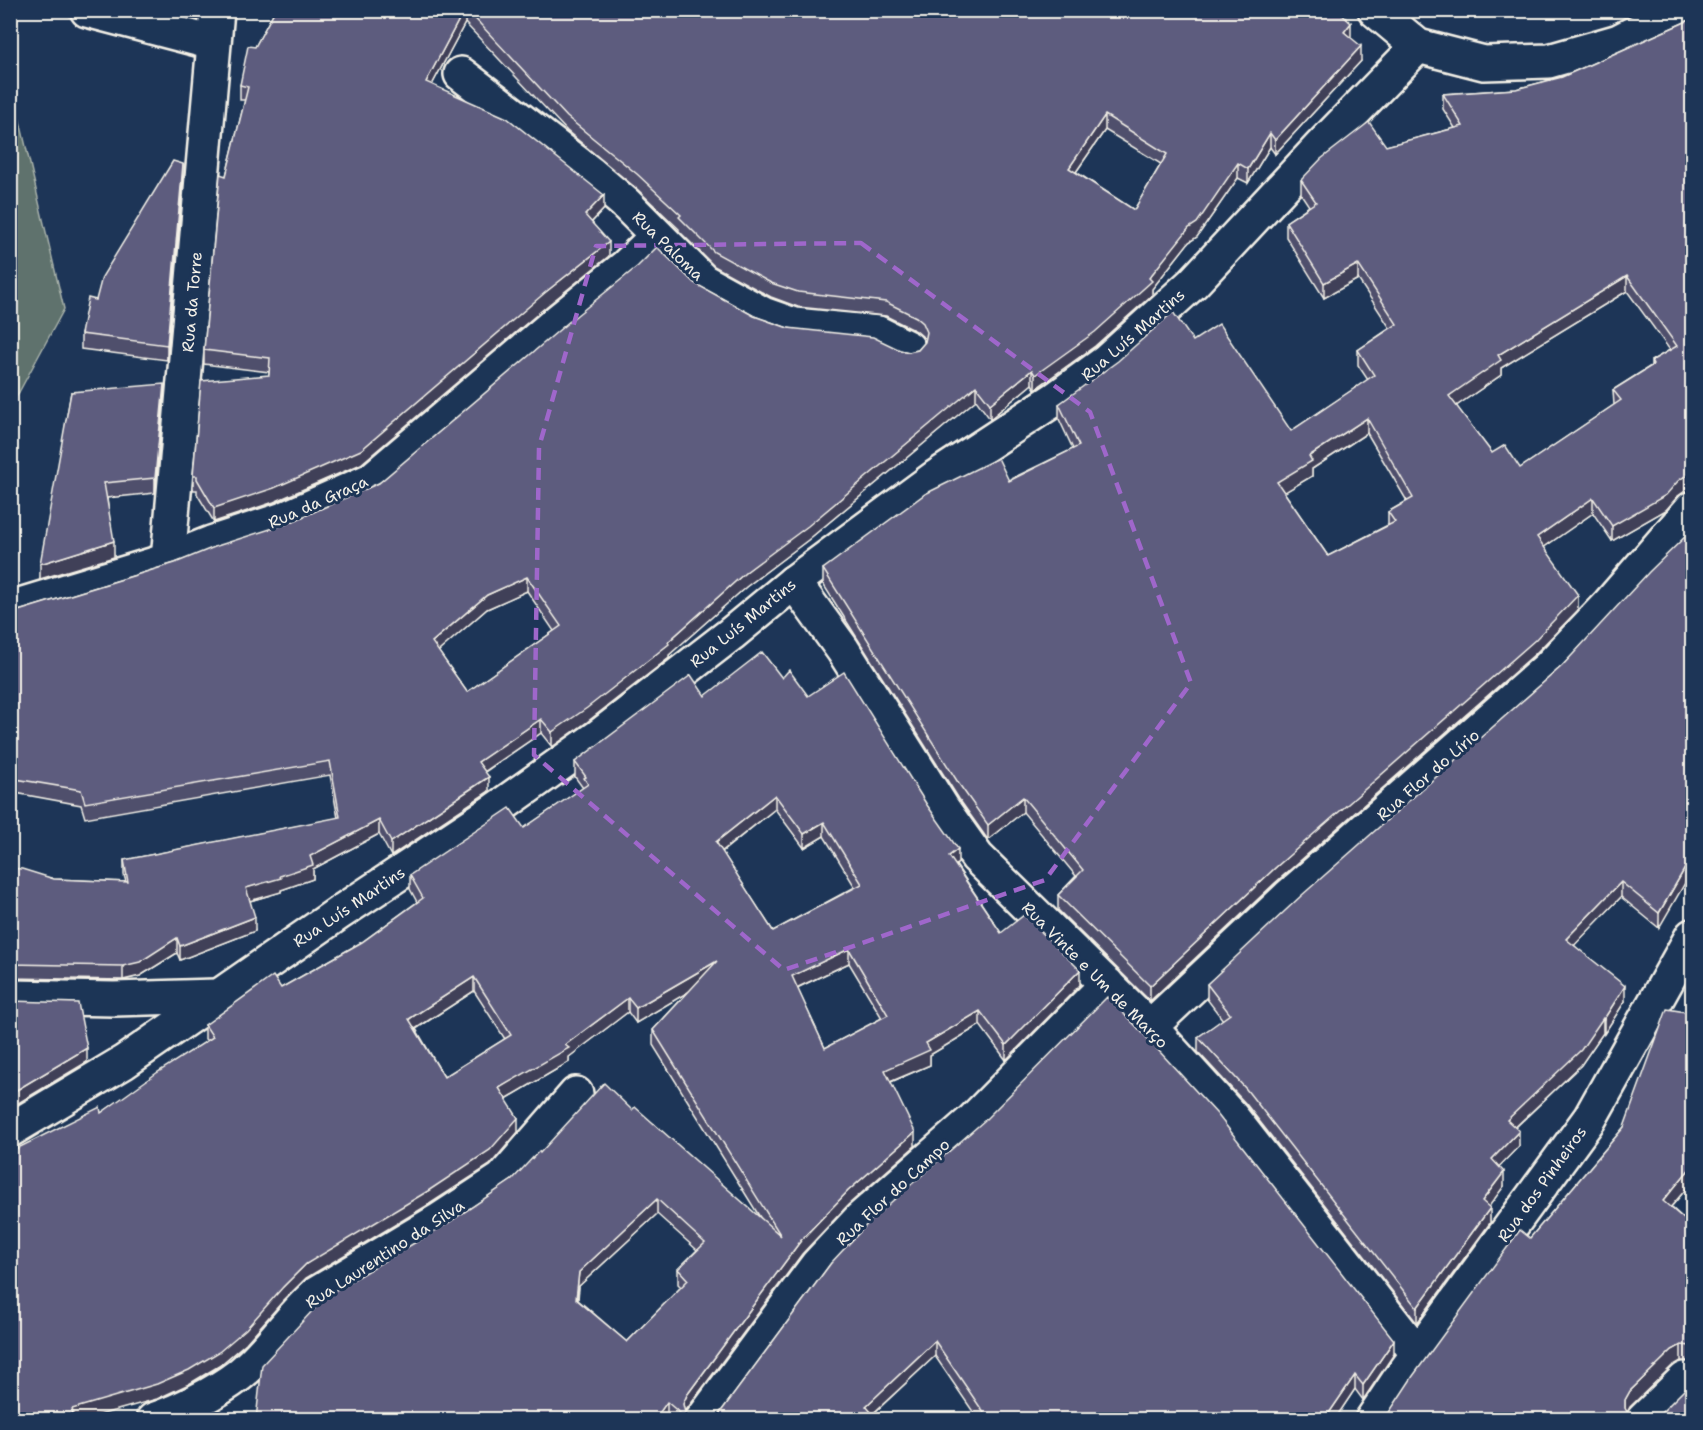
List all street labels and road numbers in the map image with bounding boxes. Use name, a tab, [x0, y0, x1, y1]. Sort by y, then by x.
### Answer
street label: Rua Paloma	[628, 207, 708, 285]
street label: Rua da Torre	[177, 251, 207, 353]
street label: Rua Luís Martins	[1077, 284, 1189, 386]
street label: Rua da Graça	[265, 471, 371, 533]
street label: Rua Luís Martins	[686, 574, 800, 672]
street label: Rua Flor do Lírio	[1372, 725, 1484, 825]
street label: Rua Luís Martins	[289, 862, 409, 952]
street label: Rua Vinte e Um de Março	[1017, 897, 1173, 1053]
street label: Rua dos Pinheiros	[1493, 1122, 1591, 1246]
street label: Rua Flor do Campo	[832, 1134, 954, 1250]
street label: Rua Laurentino da Silva	[302, 1195, 468, 1313]

